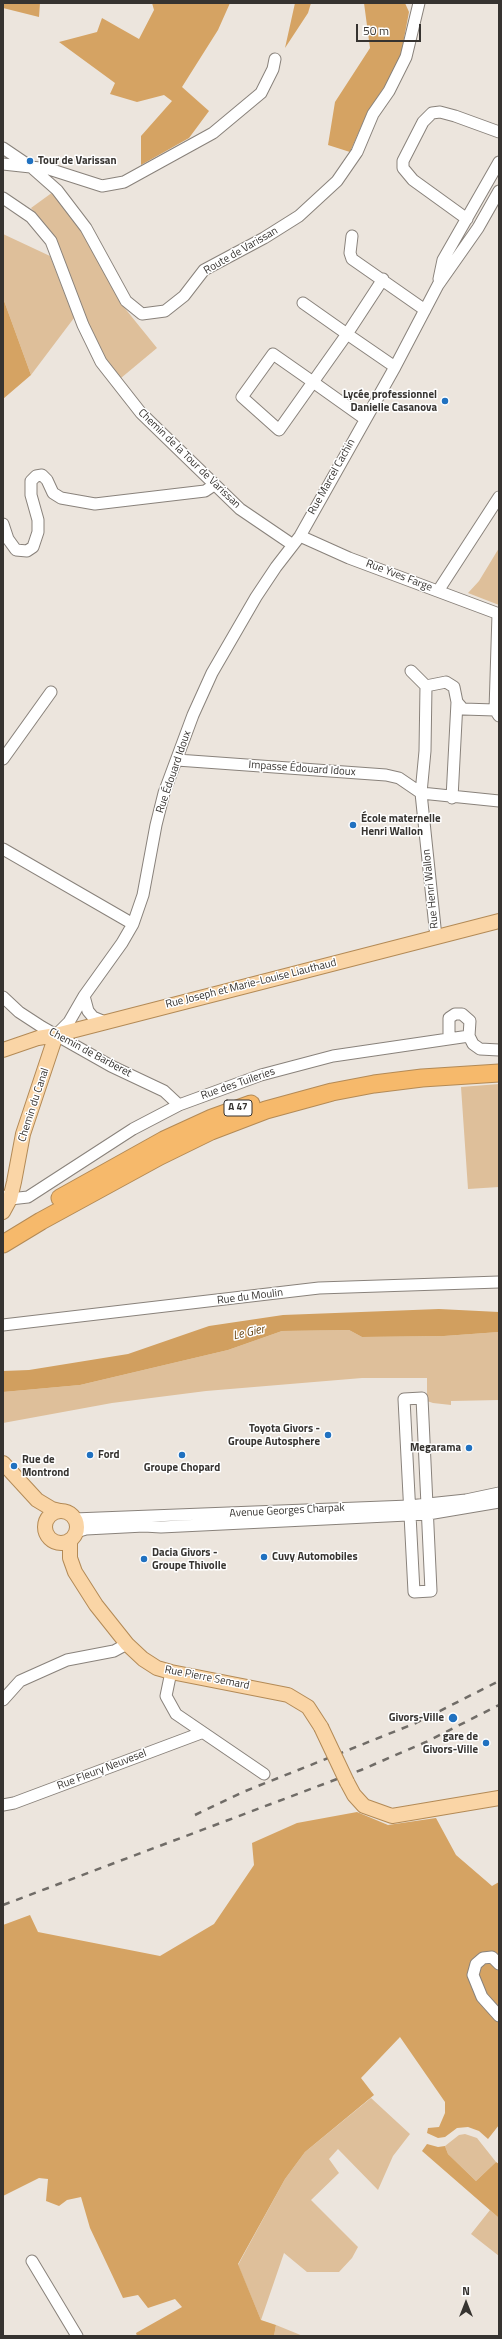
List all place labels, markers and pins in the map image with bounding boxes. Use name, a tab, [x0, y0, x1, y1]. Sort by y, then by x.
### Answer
place label: Tour de Varissan	[38, 154, 117, 168]
marker: Tour de Varissan	[25, 156, 35, 166]
place label: Lycée professionnel Danielle Casanova	[343, 388, 437, 414]
marker: Lycée professionnel Danielle Casanova	[440, 396, 450, 406]
place label: École maternelle Henri Wallon	[361, 812, 441, 838]
marker: École maternelle Henri Wallon	[348, 820, 358, 830]
place label: Toyota Givors - Groupe Autosphere	[228, 1422, 320, 1448]
marker: Toyota Givors - Groupe Autosphere	[323, 1430, 333, 1440]
place label: Megarama	[410, 1441, 461, 1455]
marker: Megarama	[464, 1443, 474, 1453]
place label: Ford	[98, 1448, 120, 1462]
marker: Ford	[85, 1450, 95, 1460]
marker: Groupe Chopard	[177, 1450, 187, 1460]
place label: Rue de Montrond	[22, 1453, 69, 1479]
marker: Rue de Montrond	[9, 1461, 19, 1471]
place label: Groupe Chopard	[144, 1461, 220, 1475]
place label: Dacia Givors - Groupe Thivolle	[152, 1546, 226, 1572]
place label: Cuvy Automobiles	[272, 1550, 358, 1564]
marker: Cuvy Automobiles	[259, 1552, 269, 1562]
marker: Dacia Givors - Groupe Thivolle	[139, 1554, 149, 1564]
place label: Givors-Ville	[389, 1711, 444, 1725]
marker: Givors-Ville	[447, 1712, 459, 1724]
place label: gare de Givors-Ville	[423, 1730, 478, 1756]
marker: gare de Givors-Ville	[481, 1738, 491, 1748]

